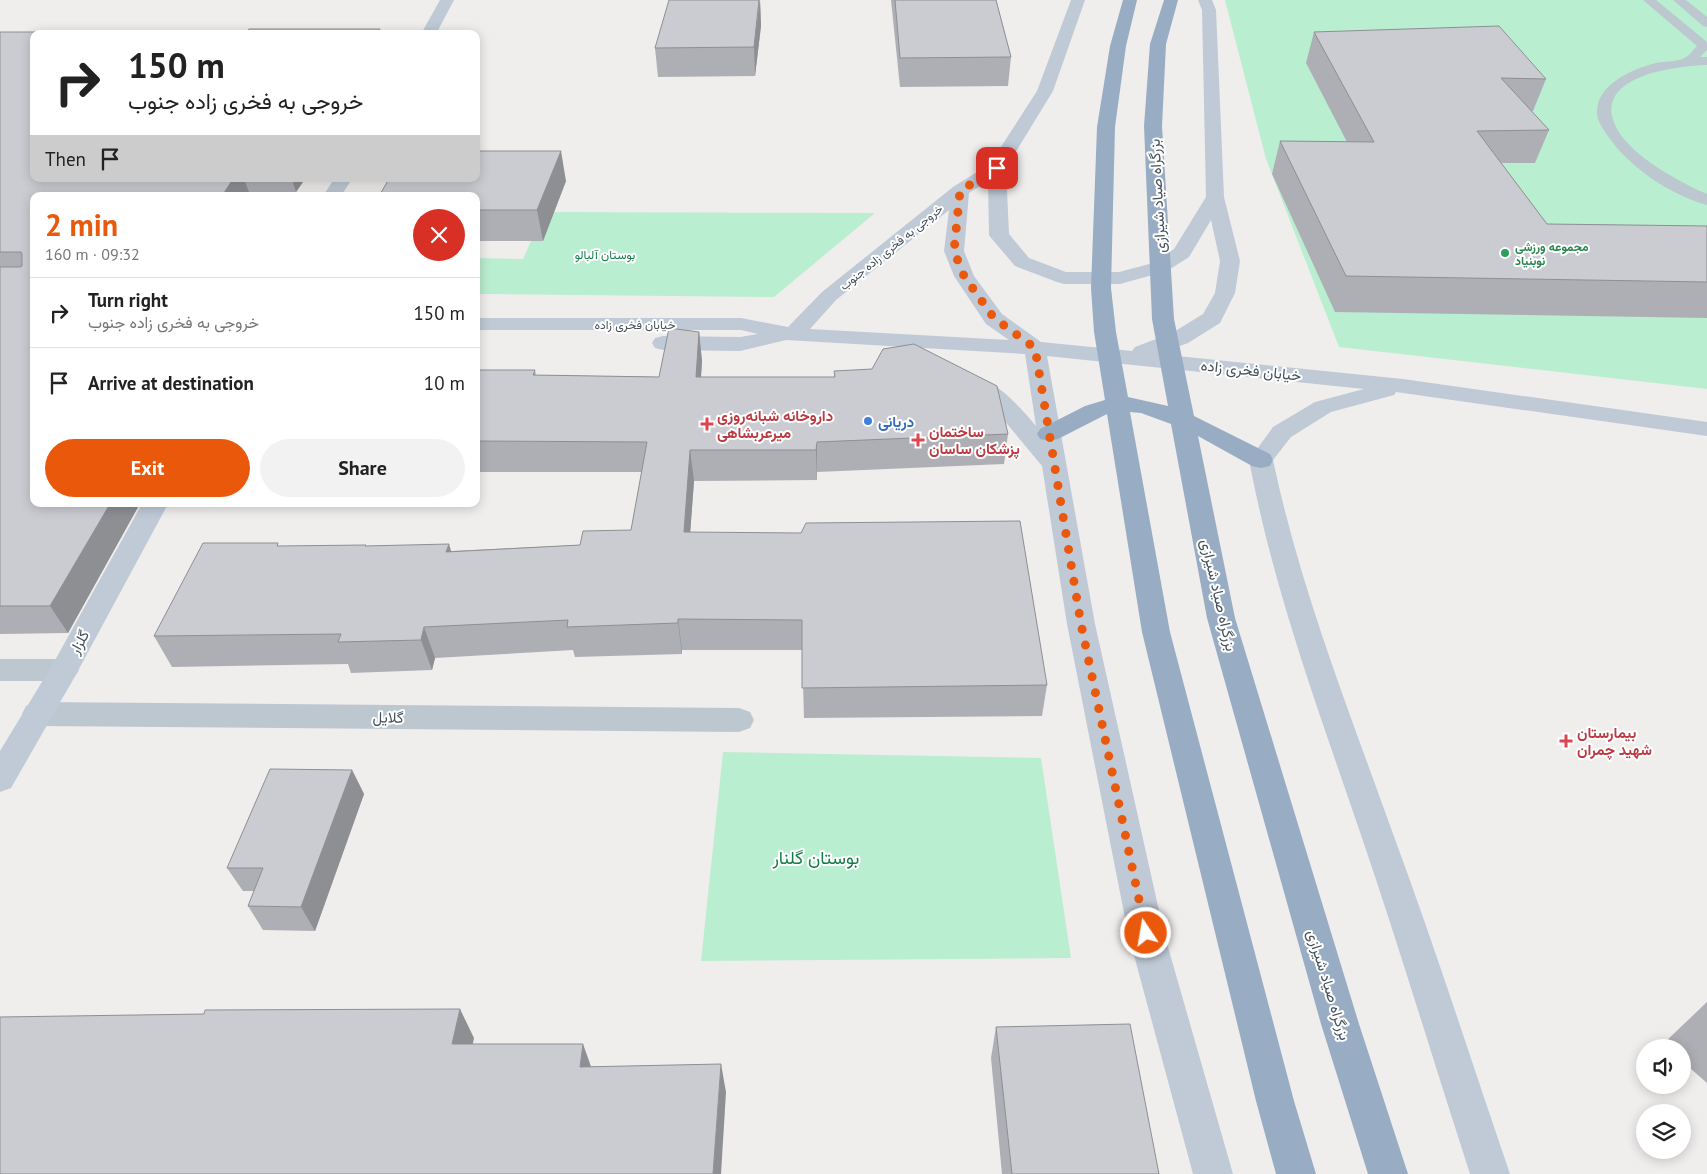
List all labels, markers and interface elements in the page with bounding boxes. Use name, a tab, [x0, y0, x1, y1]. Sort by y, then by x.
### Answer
text: 150 m	[128, 42, 225, 88]
icon: right	[45, 50, 110, 115]
text: خروجی به فخری زاده جنوب	[128, 87, 363, 115]
street label: بزرگراه صیاد شیرازی	[1145, 138, 1170, 254]
icon: arrive	[96, 145, 124, 173]
text: Then	[45, 147, 86, 171]
pin	[976, 147, 1018, 189]
icon: arrive	[983, 154, 1011, 182]
street label: خروجی به فخری زاده جنوب	[836, 201, 946, 294]
text: 2 min	[45, 205, 118, 244]
button: close	[413, 209, 465, 261]
place label: مجموعه ورزشی نوبنیاد	[1515, 239, 1589, 269]
text: 160 m · 09:32	[45, 244, 140, 264]
park label: بوستان آلبالو	[575, 247, 635, 263]
marker: مجموعه ورزشی نوبنیاد	[1499, 247, 1511, 259]
text: Turn right	[88, 288, 168, 312]
icon: right	[45, 299, 73, 327]
text: 150 m	[413, 301, 465, 325]
text: خروجی به فخری زاده جنوب	[88, 312, 259, 332]
street label: خیابان فخری زاده	[595, 317, 675, 333]
street label: خیابان فخری زاده	[1200, 355, 1302, 386]
icon: arrive	[45, 369, 73, 397]
text: Arrive at destination	[88, 371, 254, 395]
text: 10 m	[424, 371, 465, 395]
place label: داروخانه شبانه‌روزی میرعربشاهی	[717, 406, 833, 442]
place label: دریانى	[878, 412, 914, 431]
marker: دریانى	[862, 415, 874, 427]
marker: داروخانه شبانه‌روزی میرعربشاهی	[701, 418, 713, 430]
place label: ساختمان پزشکان ساسان	[929, 422, 1020, 459]
marker: ساختمان پزشکان ساسان	[911, 433, 925, 447]
button: Exit	[45, 439, 250, 497]
button: Share	[260, 439, 465, 497]
street label: بزرگراه صیاد شیرازی	[1196, 537, 1241, 653]
street label: گلزار	[64, 626, 93, 658]
street label: گلایل	[372, 707, 404, 727]
place label: بیمارستان شهید چمران	[1577, 723, 1652, 760]
marker: بیمارستان شهید چمران	[1559, 734, 1573, 748]
park label: بوستان گلنار	[772, 846, 859, 869]
position arrow	[1119, 906, 1171, 958]
street label: بزرگراه صیاد شیرازی	[1302, 927, 1355, 1043]
map controls	[1636, 1039, 1691, 1159]
button: sound	[1636, 1039, 1691, 1094]
button: layers	[1636, 1104, 1691, 1159]

